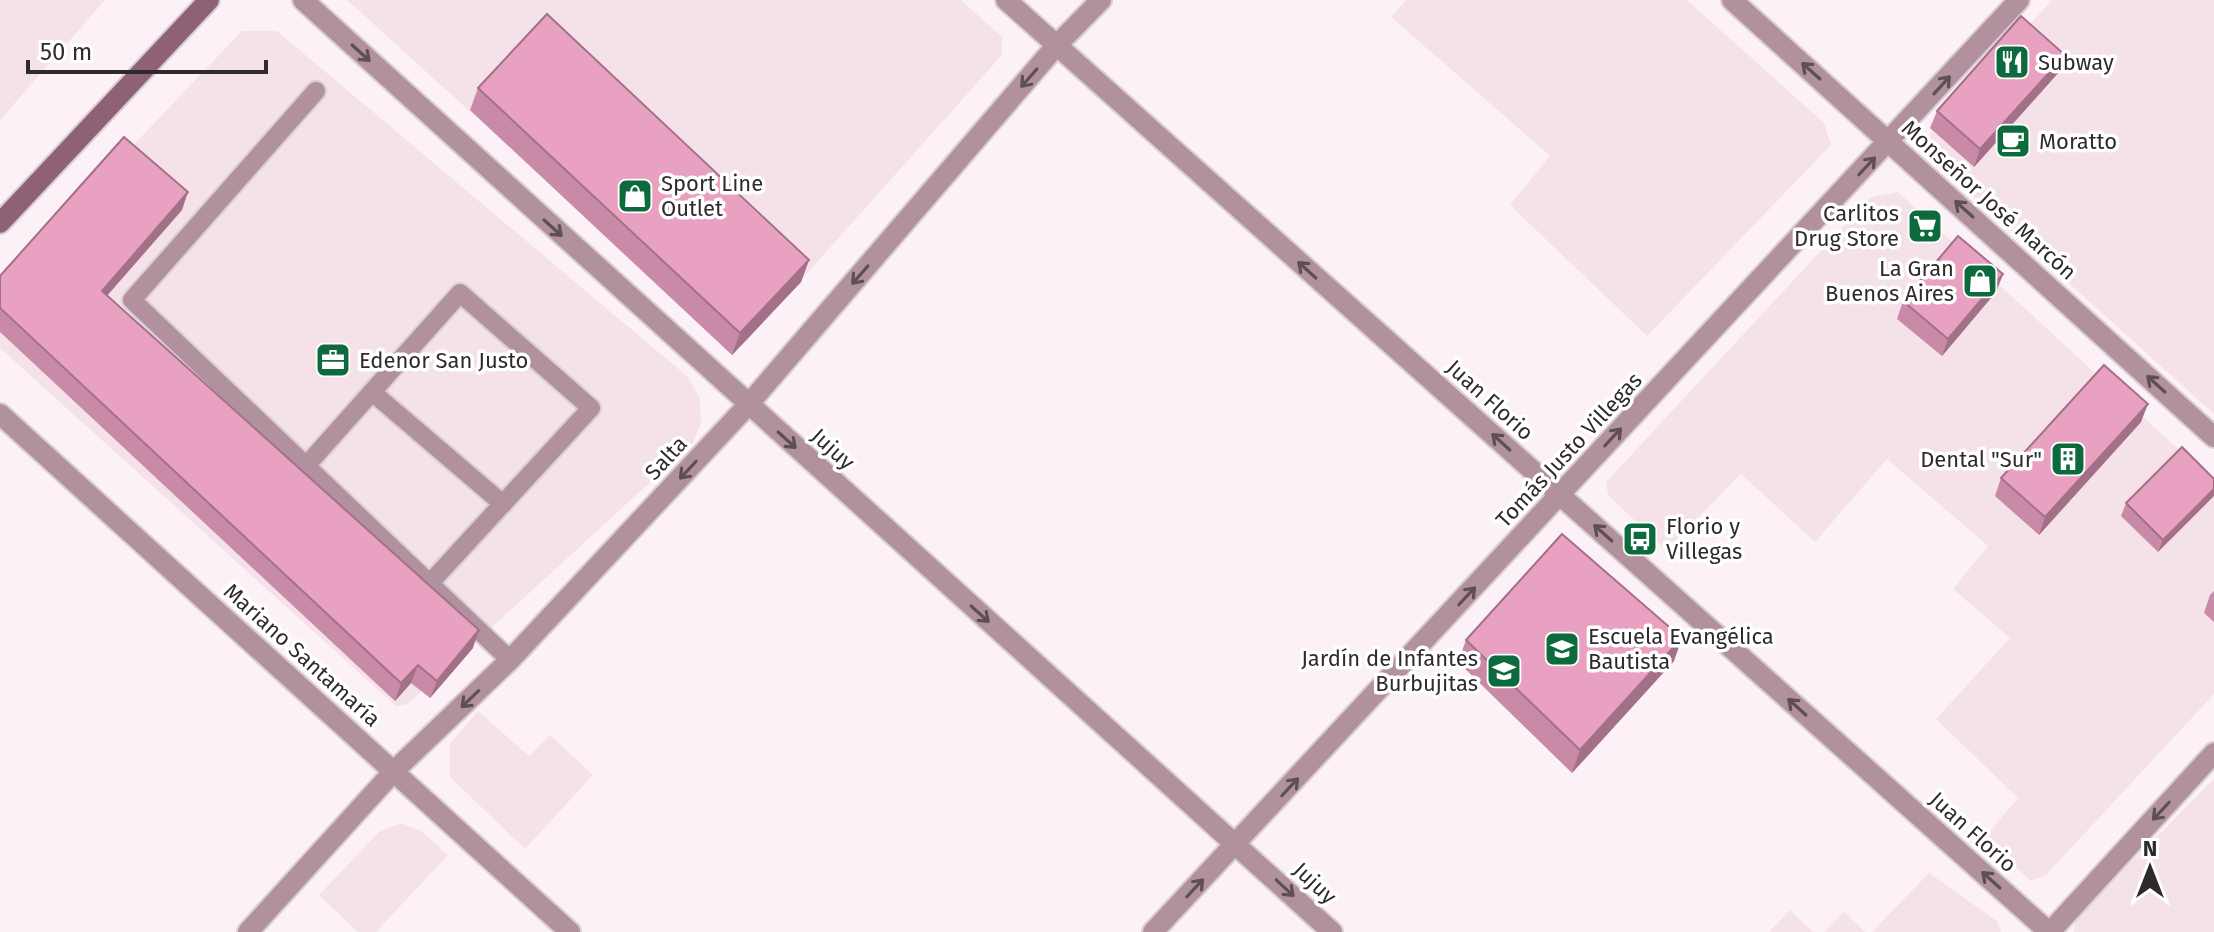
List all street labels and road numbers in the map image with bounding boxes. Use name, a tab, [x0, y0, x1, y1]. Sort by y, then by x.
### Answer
street label: Monseñor José Marcón	[1896, 114, 2082, 286]
street label: Juan Florio	[1441, 354, 1539, 446]
street label: Tomás Justo Villegas	[1490, 367, 1648, 533]
street label: Jujuy	[806, 422, 860, 476]
street label: Salta	[639, 431, 693, 485]
street label: Mariano Santamaría	[218, 578, 386, 732]
street label: Juan Florio	[1924, 786, 2022, 878]
street label: Jujuy	[1288, 856, 1342, 910]

